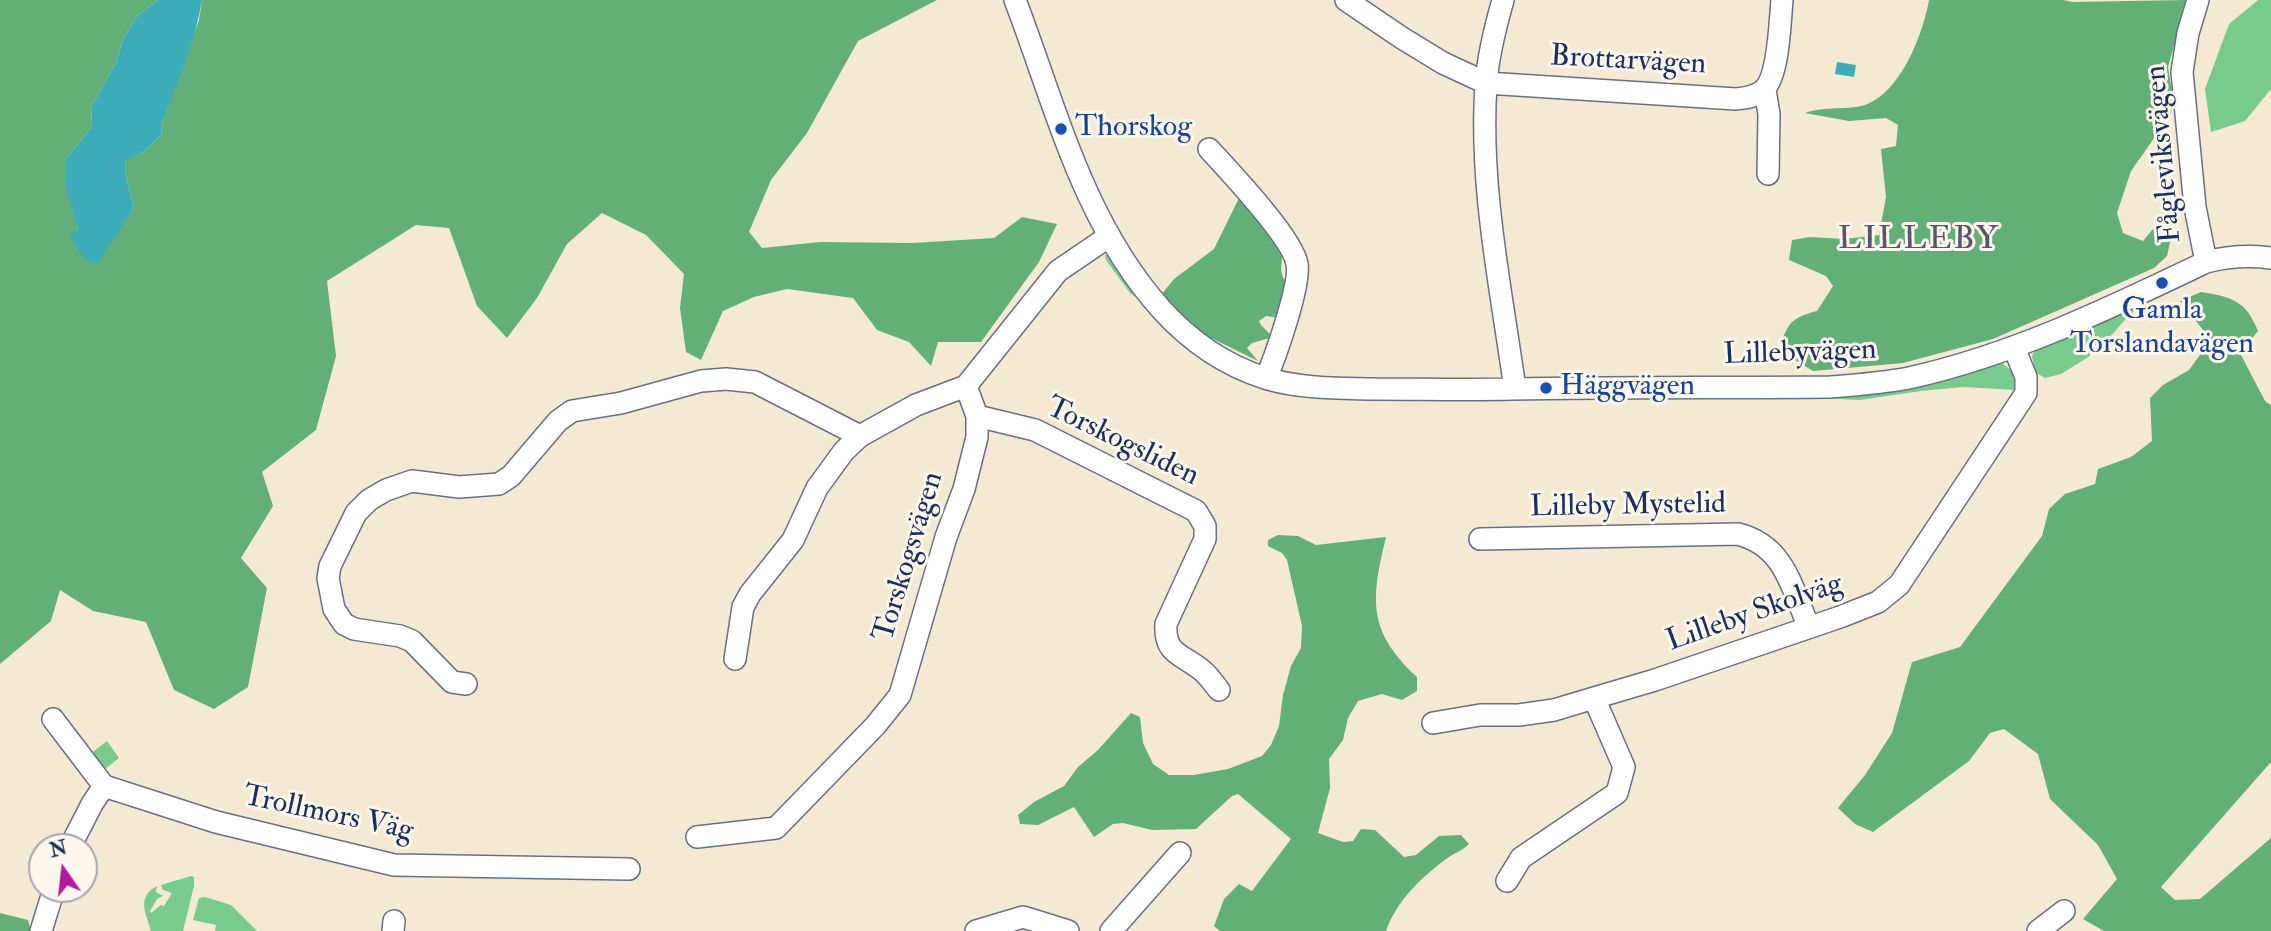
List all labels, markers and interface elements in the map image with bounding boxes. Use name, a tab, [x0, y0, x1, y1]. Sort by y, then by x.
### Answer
street label: Brottarvägen	[1549, 40, 1707, 84]
street label: Fågleviksvägen	[2139, 64, 2191, 244]
place label: Thorskog	[1075, 111, 1192, 147]
marker: Thorskog	[1053, 121, 1069, 137]
district label: LILLEBY	[1839, 222, 1999, 260]
marker: Gamla Torslandavägen	[2154, 275, 2170, 291]
place label: Gamla Torslandavägen	[2070, 294, 2254, 364]
street label: Lillebyvägen	[1723, 333, 1877, 375]
place label: Häggvägen	[1560, 370, 1695, 406]
marker: Häggvägen	[1538, 380, 1554, 396]
street label: Torskogsliden	[1040, 390, 1204, 496]
street label: Torskogsvägen	[867, 468, 953, 646]
street label: Lilleby Mystelid	[1530, 487, 1726, 527]
street label: Lilleby Skolväg	[1662, 567, 1848, 661]
street label: Trollmors Väg	[240, 779, 416, 851]
north arrow	[28, 833, 98, 903]
text: N	[47, 836, 70, 863]

